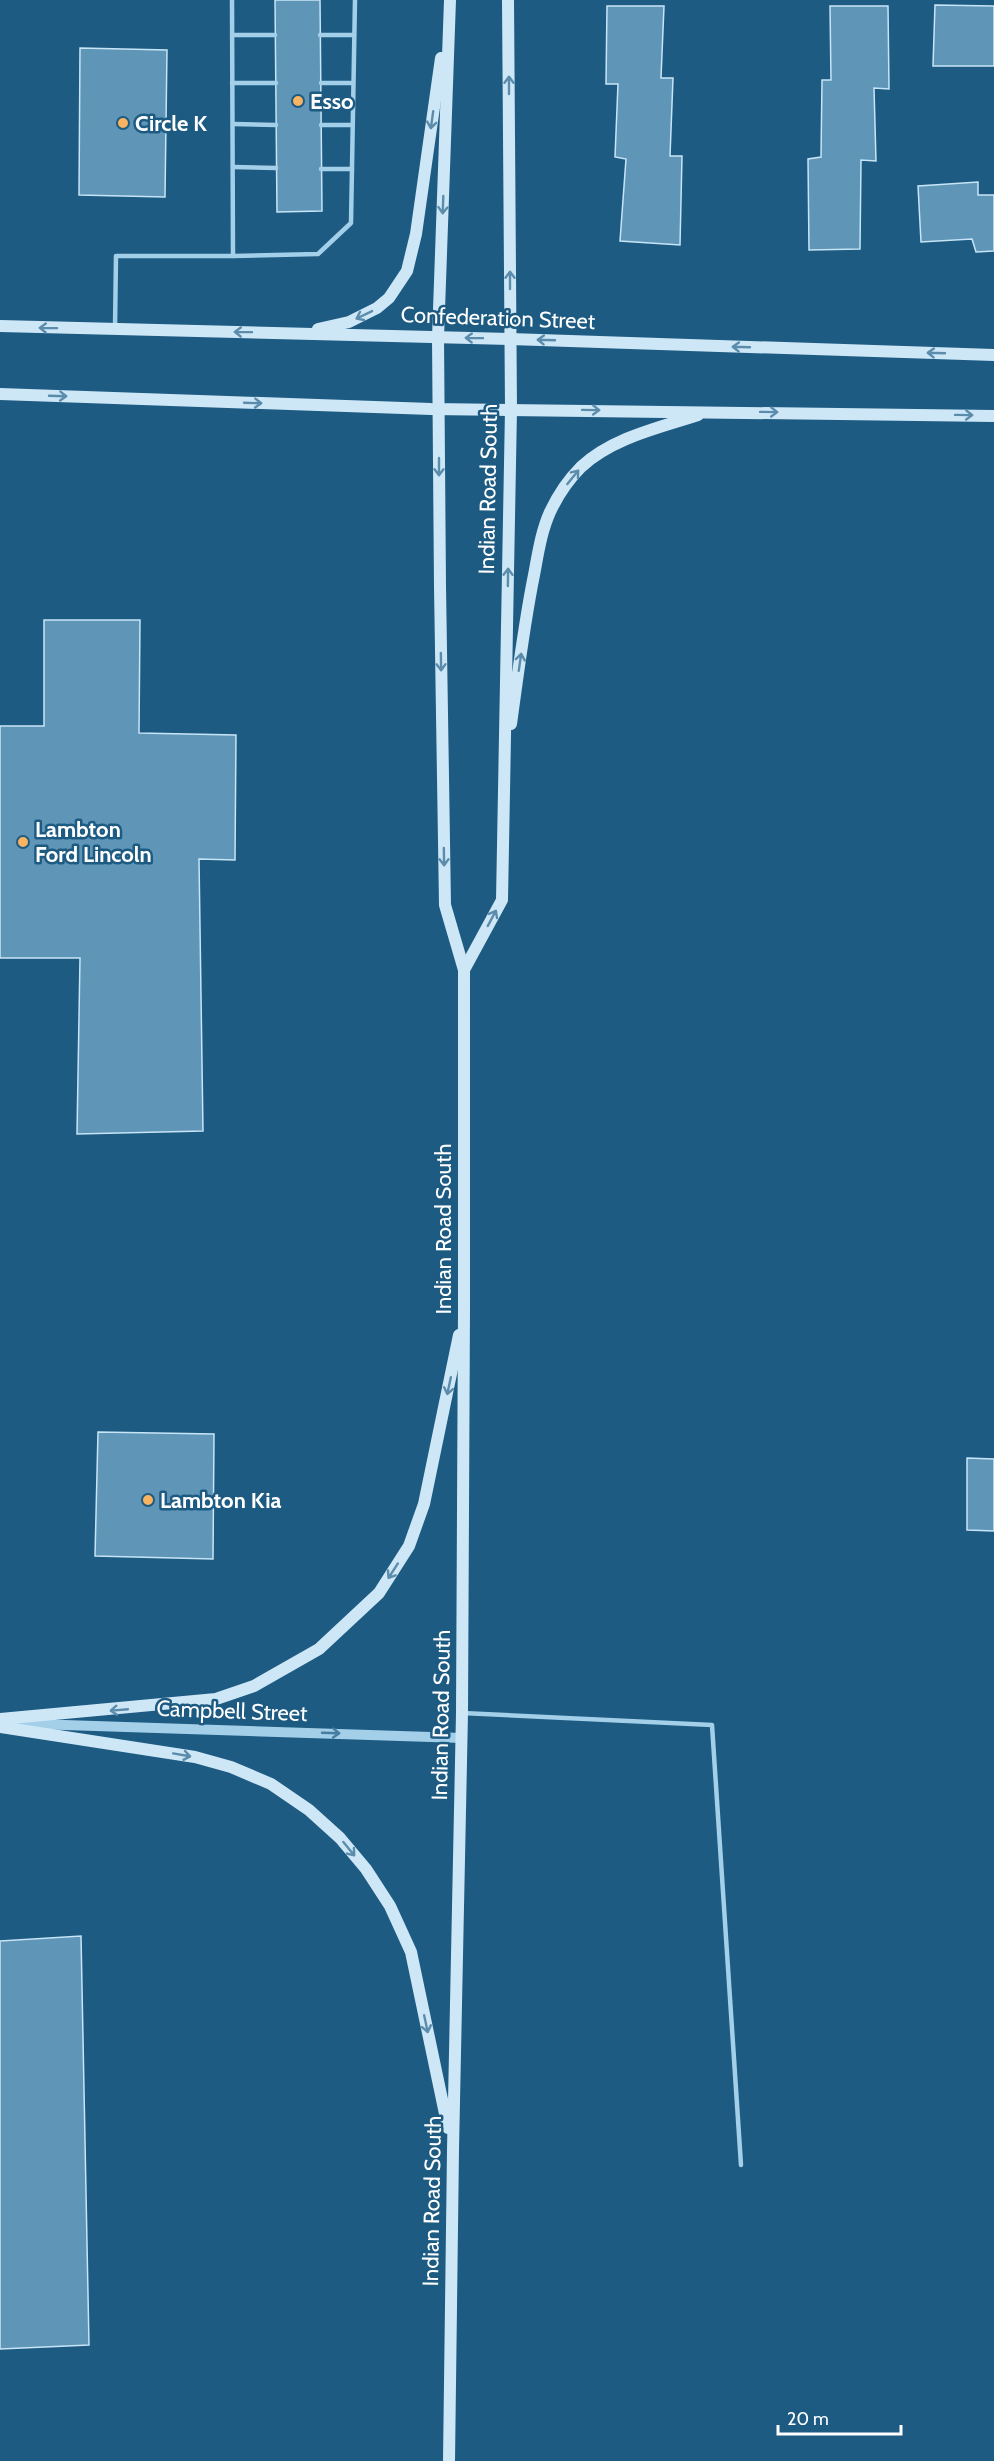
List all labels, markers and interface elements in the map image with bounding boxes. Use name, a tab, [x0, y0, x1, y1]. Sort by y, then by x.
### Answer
one-way arrow	[503, 76, 515, 96]
place label: Esso	[310, 88, 354, 115]
marker: Esso	[291, 94, 305, 108]
place label: Circle K	[135, 110, 207, 137]
one-way arrow	[427, 110, 438, 130]
marker: Circle K	[116, 116, 130, 130]
one-way arrow	[437, 195, 448, 215]
one-way arrow	[504, 271, 516, 291]
street label: Confederation Street	[400, 301, 596, 335]
one-way arrow	[355, 310, 373, 321]
one-way arrow	[38, 322, 58, 333]
one-way arrow	[233, 326, 253, 338]
one-way arrow	[465, 333, 485, 344]
one-way arrow	[536, 335, 556, 346]
one-way arrow	[731, 341, 751, 353]
one-way arrow	[926, 348, 946, 359]
one-way arrow	[48, 390, 68, 402]
one-way arrow	[243, 397, 263, 408]
street label: Indian Road South	[473, 403, 503, 575]
one-way arrow	[580, 404, 600, 416]
one-way arrow	[758, 407, 778, 418]
one-way arrow	[953, 410, 973, 421]
one-way arrow	[433, 457, 445, 477]
one-way arrow	[567, 469, 580, 485]
one-way arrow	[502, 567, 514, 587]
one-way arrow	[435, 652, 447, 672]
one-way arrow	[515, 652, 526, 672]
place label: Lambton Ford Lincoln	[35, 816, 152, 868]
marker: Lambton Ford Lincoln	[16, 835, 30, 849]
one-way arrow	[438, 847, 450, 867]
one-way arrow	[487, 910, 498, 928]
street label: Indian Road South	[430, 1144, 457, 1314]
one-way arrow	[442, 1376, 454, 1395]
place label: Lambton Kia	[160, 1487, 281, 1514]
marker: Lambton Kia	[141, 1493, 155, 1507]
one-way arrow	[387, 1562, 399, 1579]
street label: Indian Road South	[426, 1629, 456, 1801]
street label: Campbell Street	[156, 1695, 309, 1727]
one-way arrow	[110, 1705, 130, 1716]
one-way arrow	[321, 1728, 341, 1739]
one-way arrow	[172, 1750, 192, 1761]
one-way arrow	[342, 1841, 355, 1857]
one-way arrow	[421, 2014, 433, 2033]
street label: Indian Road South	[417, 2115, 447, 2287]
scale bar	[778, 2398, 901, 2436]
text: 20 m	[787, 2408, 829, 2430]

